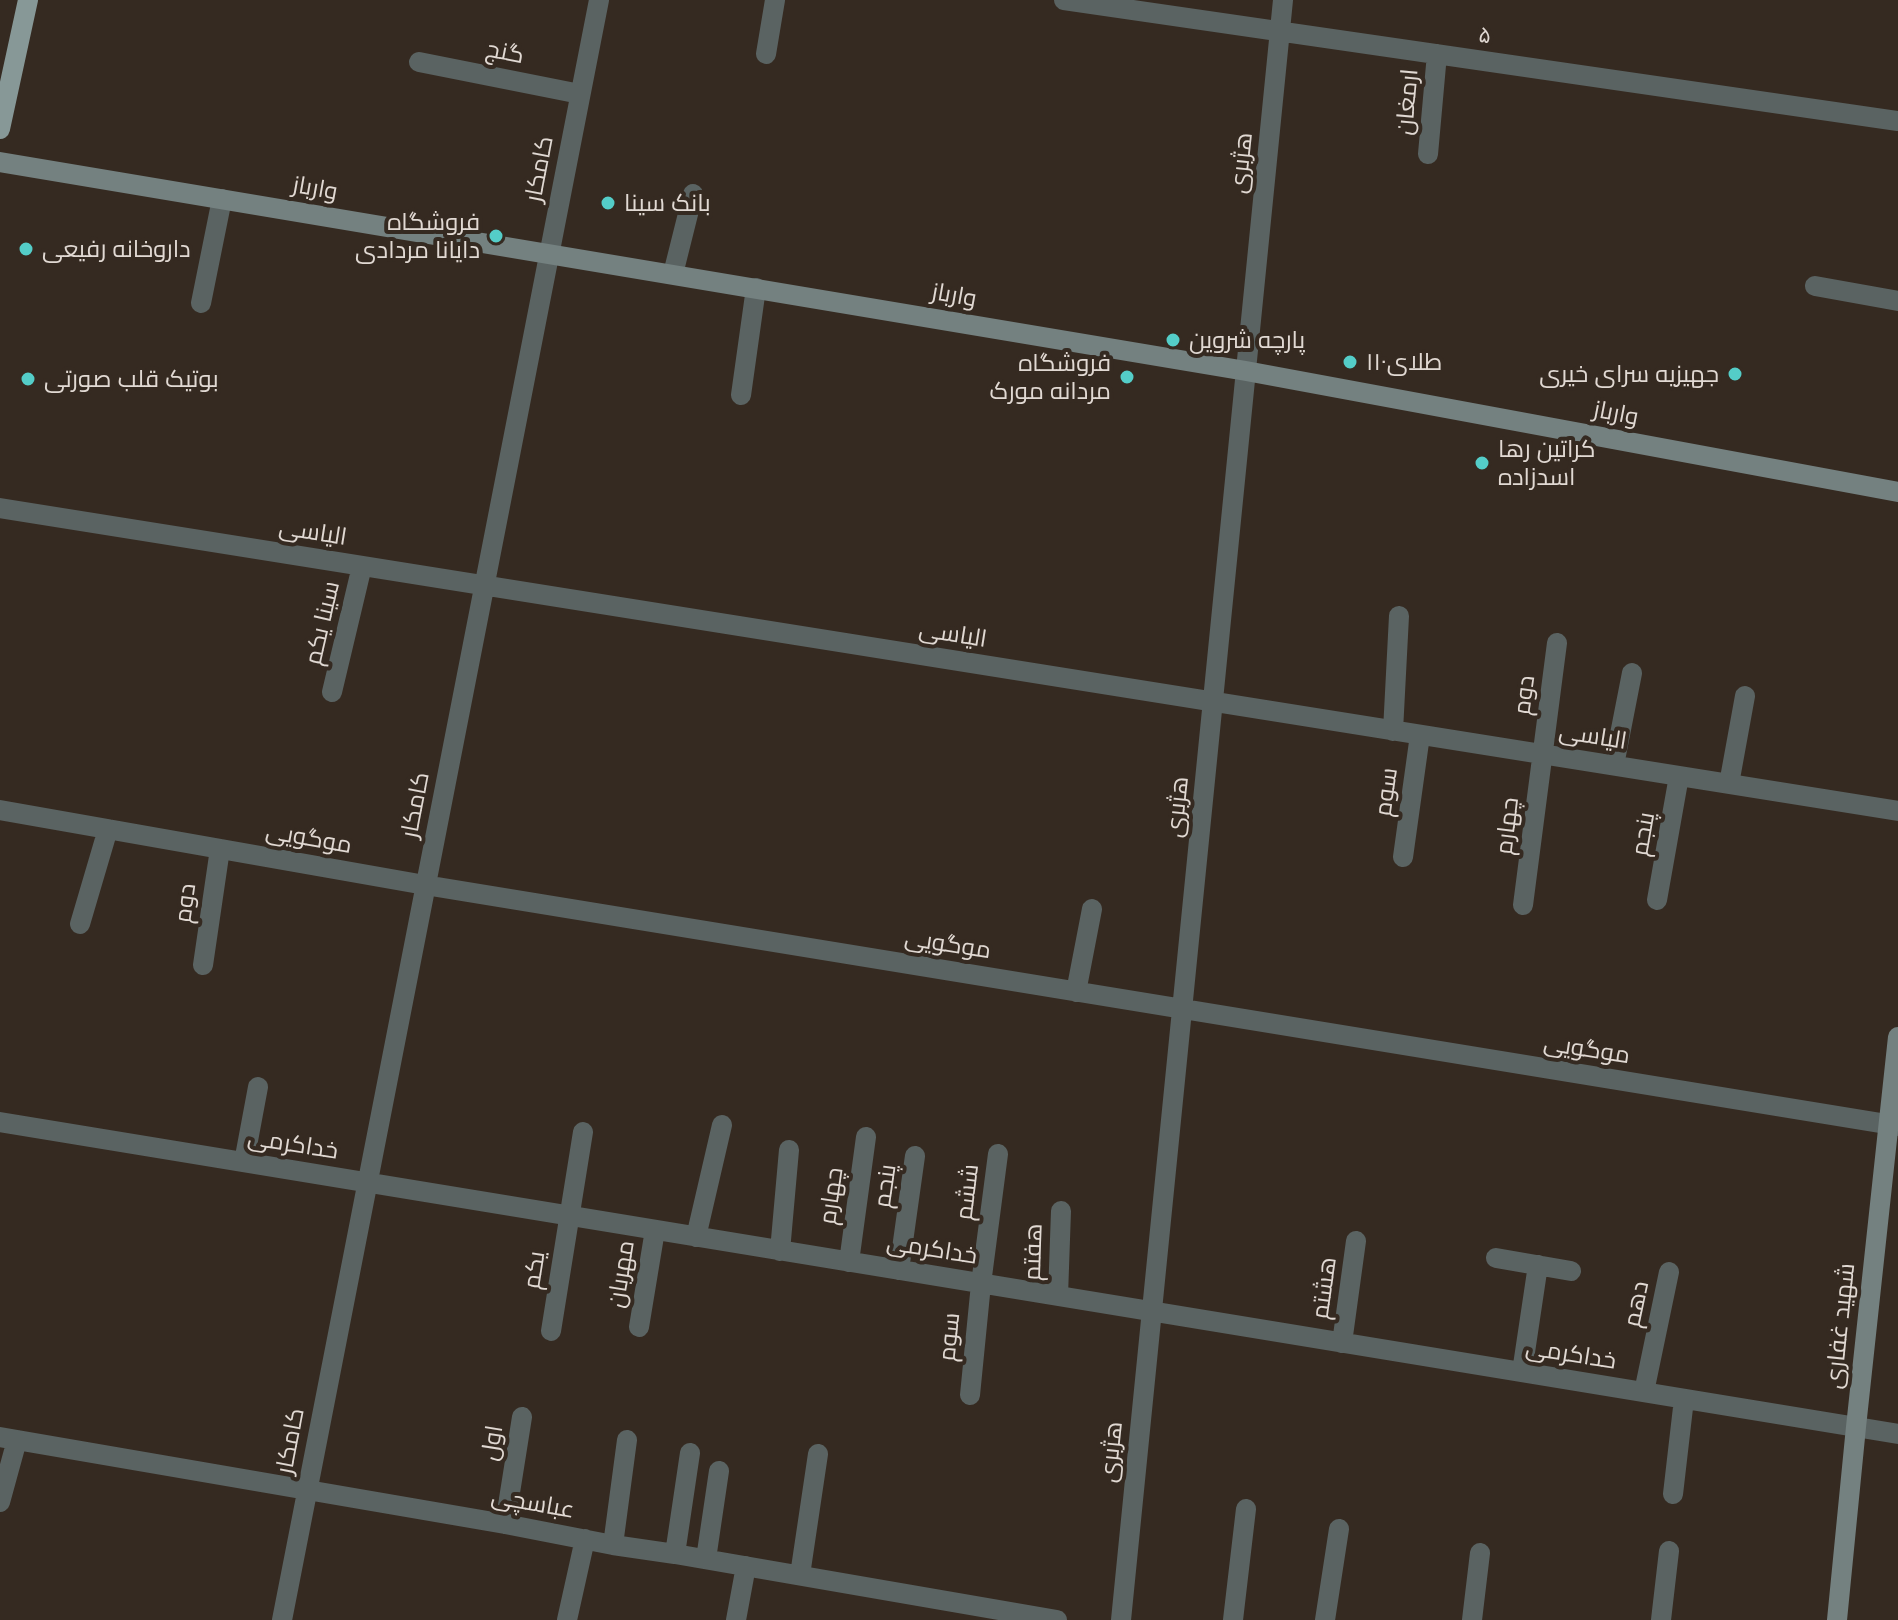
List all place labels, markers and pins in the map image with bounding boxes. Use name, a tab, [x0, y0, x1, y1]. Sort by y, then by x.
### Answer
place label: بانک سینا	[624, 189, 711, 217]
marker: بانک سینا	[599, 194, 617, 212]
place label: فروشگاه دایانا مردادی	[355, 208, 480, 264]
marker: فروشگاه دایانا مردادی	[487, 227, 505, 245]
place label: داروخانه رفیعی	[42, 235, 191, 263]
marker: داروخانه رفیعی	[17, 240, 35, 258]
place label: پارچه شروین	[1189, 326, 1305, 354]
marker: پارچه شروین	[1164, 331, 1182, 349]
place label: طلای۱۱۰	[1366, 348, 1442, 376]
place label: فروشگاه مردانه مورک	[990, 349, 1111, 405]
marker: طلای۱۱۰	[1341, 353, 1359, 371]
place label: جهیزیه سرای خیری	[1539, 360, 1719, 388]
place label: بوتیک قلب صورتی	[44, 365, 219, 393]
marker: جهیزیه سرای خیری	[1726, 365, 1744, 383]
marker: فروشگاه مردانه مورک	[1118, 368, 1136, 386]
marker: بوتیک قلب صورتی	[19, 370, 37, 388]
place label: کراتین رها اسدزاده	[1498, 435, 1596, 491]
marker: کراتین رها اسدزاده	[1473, 454, 1491, 472]

